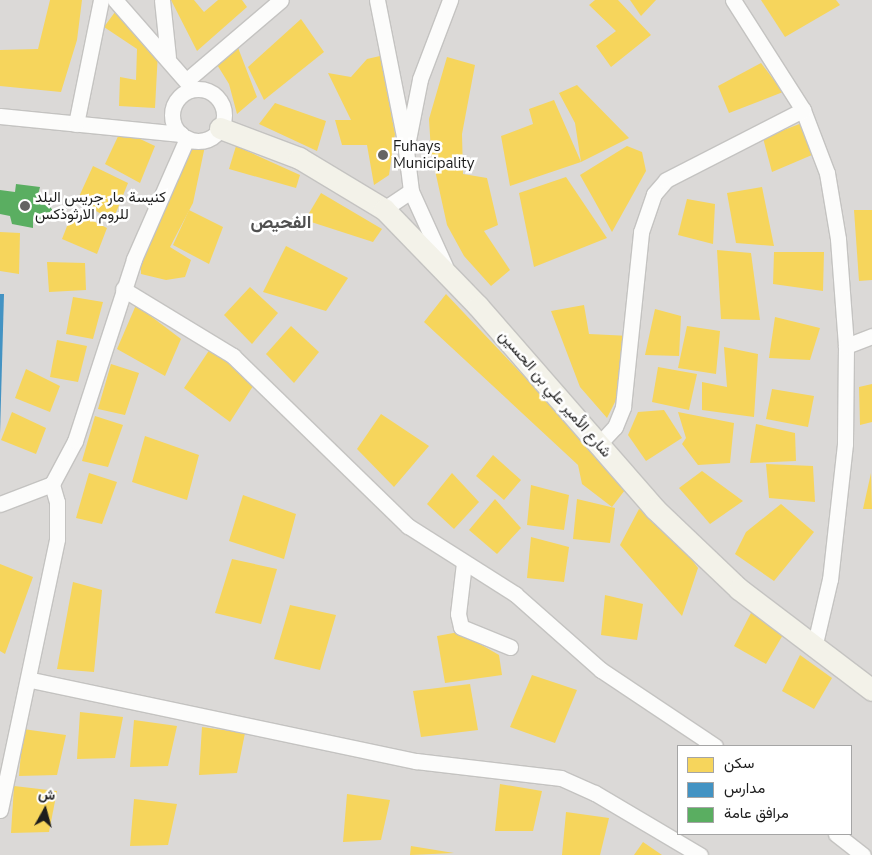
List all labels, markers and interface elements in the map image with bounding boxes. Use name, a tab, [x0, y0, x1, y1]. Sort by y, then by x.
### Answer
place label: Fuhays Municipality	[393, 137, 474, 172]
marker: Fuhays Municipality	[377, 149, 389, 161]
place label: كنيسة مار جريس البلد للروم الارثوذكس	[35, 188, 166, 223]
marker: كنيسة مار جريس البلد للروم الارثوذكس	[19, 200, 31, 212]
district label: الفحيص	[251, 211, 311, 233]
street label: شارع الأمير علي بن الحسين	[495, 327, 615, 461]
legend	[677, 745, 852, 835]
text: سكن	[724, 753, 754, 773]
text: مدارس	[724, 778, 765, 798]
text: ش	[37, 784, 56, 805]
north arrow	[20, 785, 70, 835]
text: مرافق عامة	[724, 803, 789, 823]

